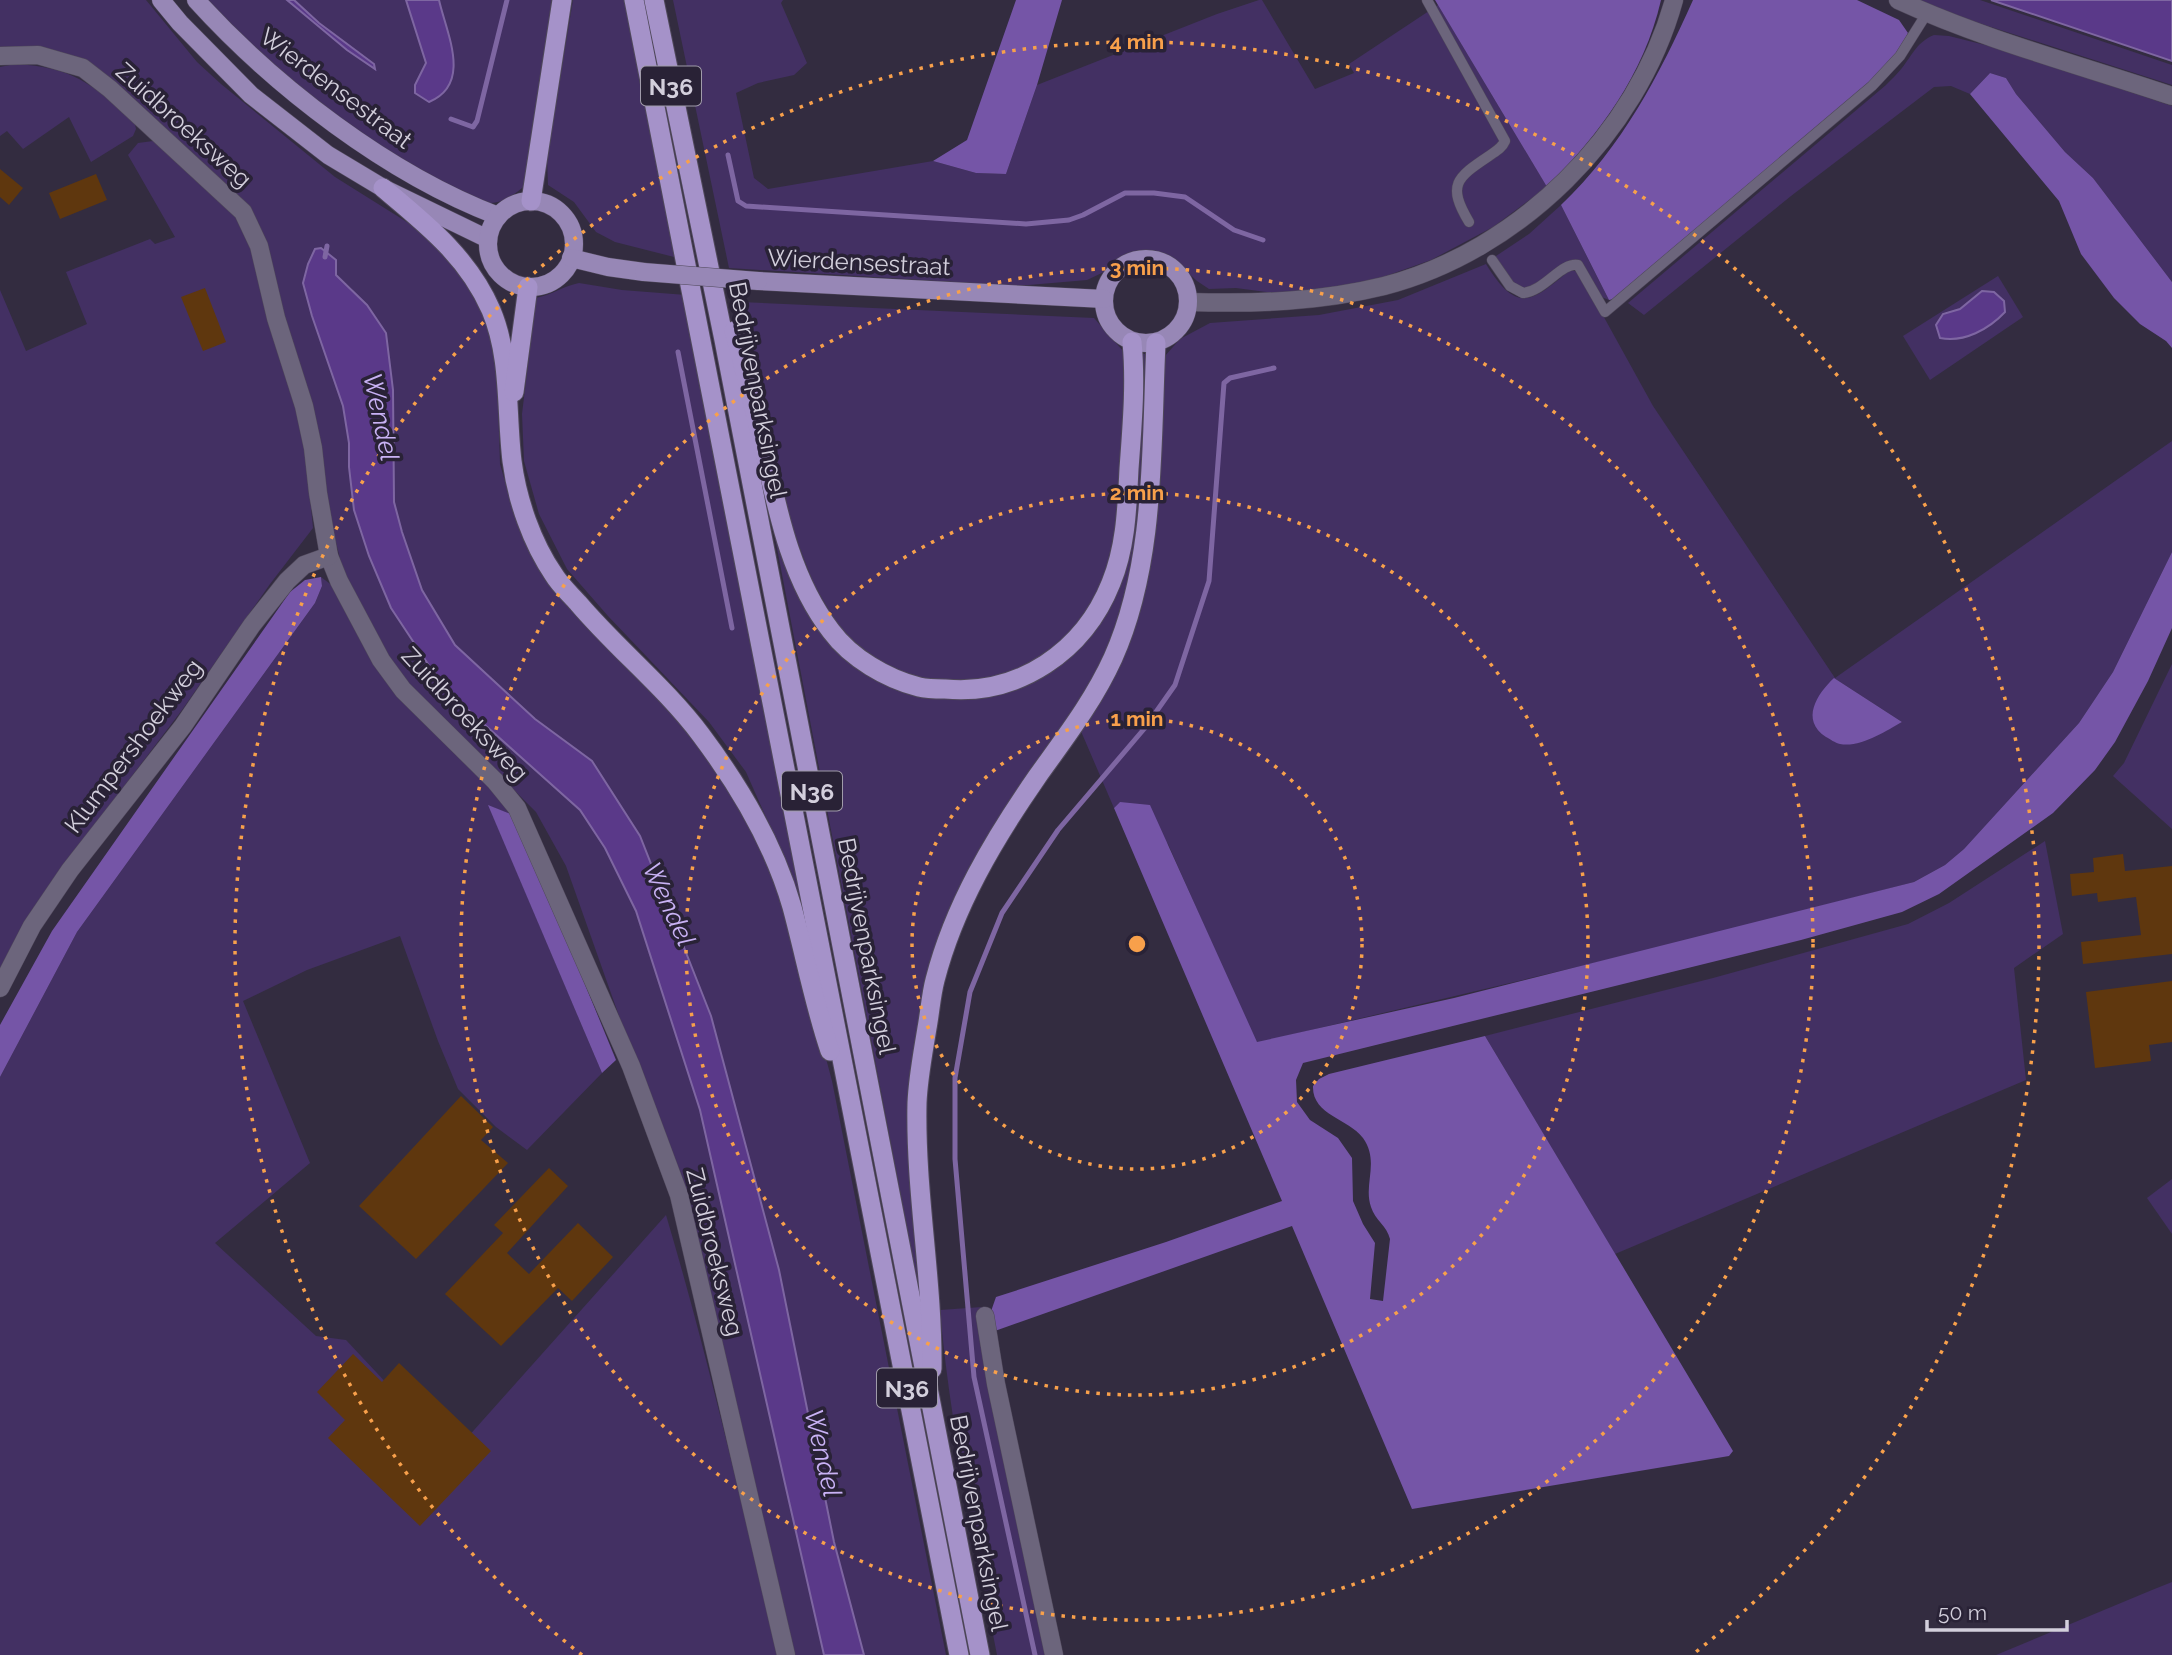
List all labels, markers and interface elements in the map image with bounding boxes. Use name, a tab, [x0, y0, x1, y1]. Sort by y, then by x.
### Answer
street label: Wierdensestraat	[254, 21, 418, 155]
text: 4 min	[1110, 29, 1164, 54]
street label: Zuidbroeksweg	[110, 57, 258, 193]
road number: N36	[641, 66, 701, 106]
street label: Wierdensestraat	[767, 243, 951, 281]
text: 3 min	[1110, 255, 1164, 280]
street label: Bedrijvenparksingel	[723, 279, 793, 501]
water label: Wendel	[357, 370, 405, 464]
text: 2 min	[1110, 480, 1164, 505]
street label: Zuidbroeksweg	[396, 641, 534, 787]
street label: Klumpershoekweg	[58, 653, 208, 839]
text: 1 min	[1110, 706, 1164, 731]
road number: N36	[782, 772, 842, 810]
street label: Bedrijvenparksingel	[832, 835, 902, 1057]
water label: Wendel	[637, 857, 701, 951]
centre of rings	[1125, 932, 1149, 956]
street label: Zuidbroeksweg	[680, 1165, 750, 1339]
road number: N36	[877, 1368, 937, 1408]
water label: Wendel	[798, 1406, 848, 1500]
street label: Bedrijvenparksingel	[944, 1412, 1014, 1634]
scale bar	[1927, 1588, 2067, 1632]
text: 50 m	[1938, 1600, 1987, 1625]

